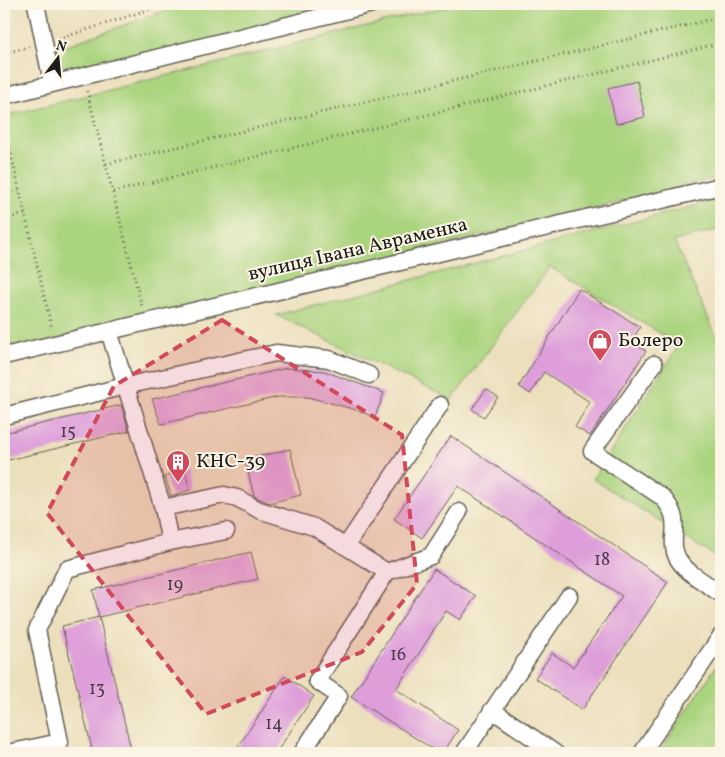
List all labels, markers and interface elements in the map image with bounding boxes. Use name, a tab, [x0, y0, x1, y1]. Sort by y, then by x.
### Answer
north arrow	[32, 32, 82, 82]
text: N	[54, 36, 69, 57]
street label: вулиця Івана Авраменка	[246, 211, 471, 289]
place label: Болеро	[618, 327, 683, 355]
shop icon: Болеро	[587, 328, 613, 362]
house number: 15	[60, 420, 76, 445]
place label: КНС-39	[196, 448, 265, 476]
building icon: КНС-39	[165, 449, 191, 483]
house number: 18	[594, 548, 610, 573]
house number: 19	[167, 573, 183, 598]
house number: 16	[390, 643, 406, 668]
house number: 13	[89, 677, 105, 702]
house number: 14	[265, 712, 283, 737]

